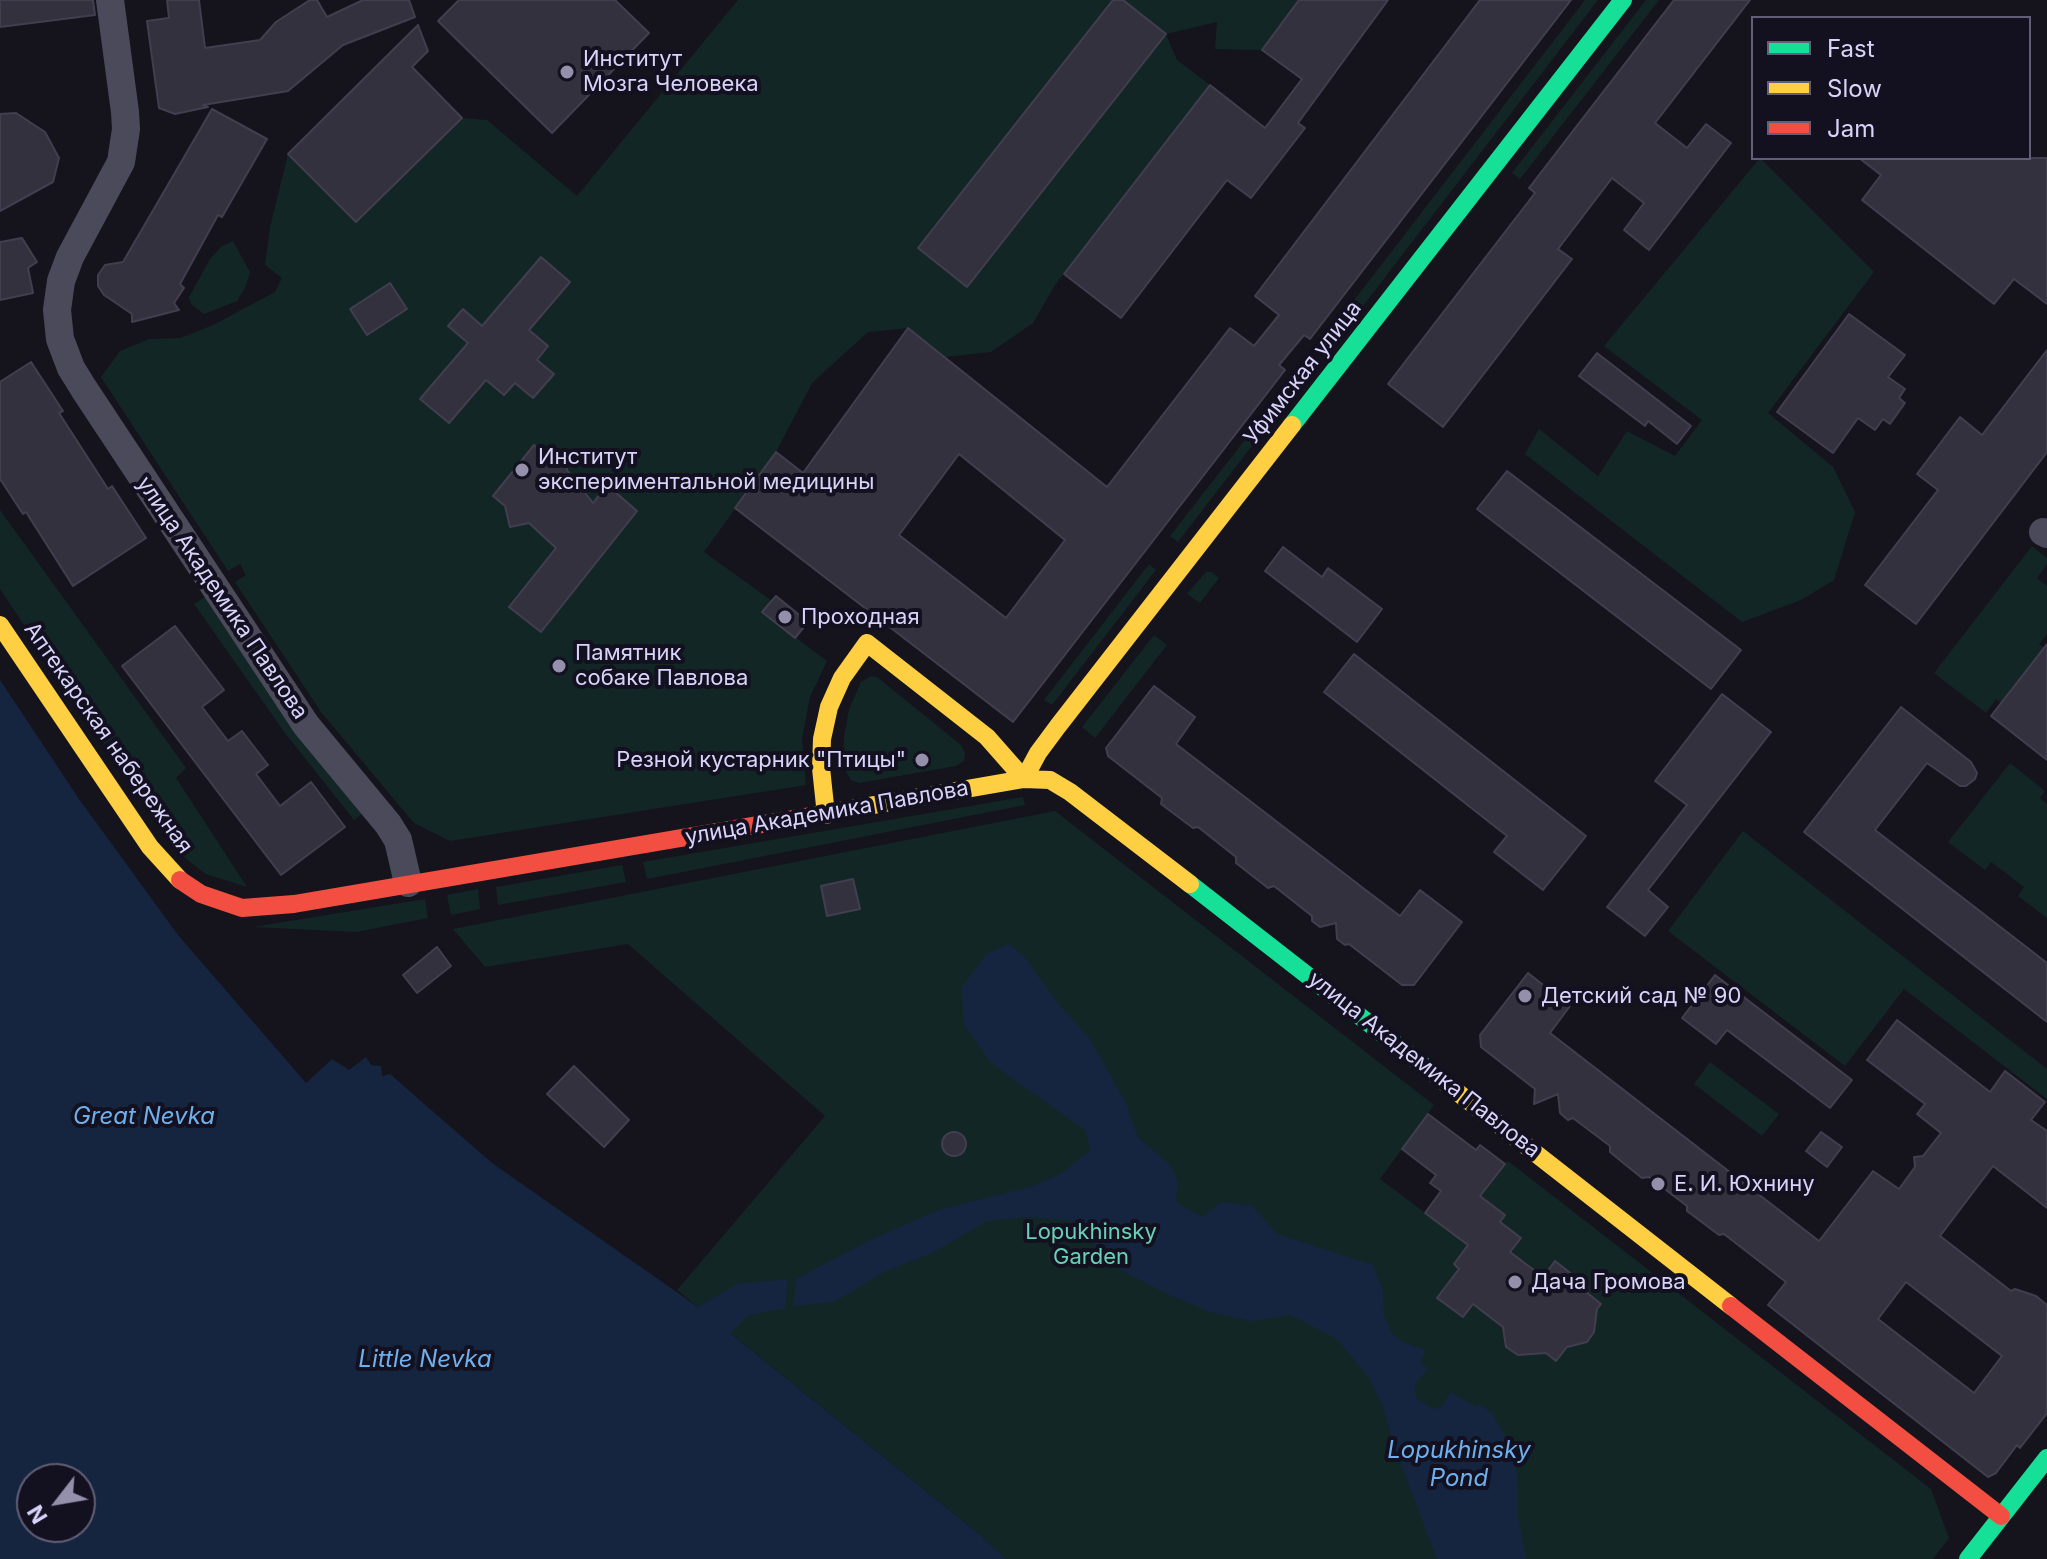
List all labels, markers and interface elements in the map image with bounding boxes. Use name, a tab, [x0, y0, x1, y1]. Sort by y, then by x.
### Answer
legend	[1751, 16, 2031, 160]
text: Fast	[1827, 34, 1875, 63]
place label: Институт Мозга Человека	[583, 46, 759, 98]
marker: Институт Мозга Человека	[558, 63, 576, 81]
text: Slow	[1827, 74, 1882, 103]
text: Jam	[1827, 114, 1875, 143]
street label: Уфимская улица	[1239, 296, 1367, 450]
place label: Институт экспериментальной медицины	[538, 444, 874, 496]
marker: Институт экспериментальной медицины	[513, 461, 531, 479]
street label: улица Академика Павлова	[131, 472, 313, 724]
place label: Проходная	[801, 604, 920, 630]
marker: Проходная	[776, 608, 794, 626]
street label: Аптекарская набережная	[18, 617, 198, 859]
place label: Памятник собаке Павлова	[575, 640, 748, 692]
marker: Памятник собаке Павлова	[550, 657, 568, 675]
place label: Резной кустарник "Птицы"	[616, 747, 906, 773]
marker: Резной кустарник "Птицы"	[913, 751, 931, 769]
street label: улица Академика Павлова	[683, 775, 971, 851]
street label: улица Академика Павлова	[1303, 966, 1545, 1164]
place label: Детский сад № 90	[1541, 983, 1741, 1009]
marker: Детский сад № 90	[1516, 987, 1534, 1005]
water label: Great Nevka	[73, 1103, 215, 1131]
place label: Е. И. Юхнину	[1674, 1171, 1815, 1197]
marker: Е. И. Юхнину	[1649, 1175, 1667, 1193]
park label: Lopukhinsky Garden	[1025, 1219, 1157, 1270]
place label: Дача Громова	[1531, 1269, 1686, 1295]
marker: Дача Громова	[1506, 1273, 1524, 1291]
water label: Little Nevka	[358, 1346, 492, 1374]
water label: Lopukhinsky Pond	[1387, 1437, 1531, 1493]
north arrow	[16, 1463, 96, 1543]
text: N	[22, 1500, 53, 1528]

